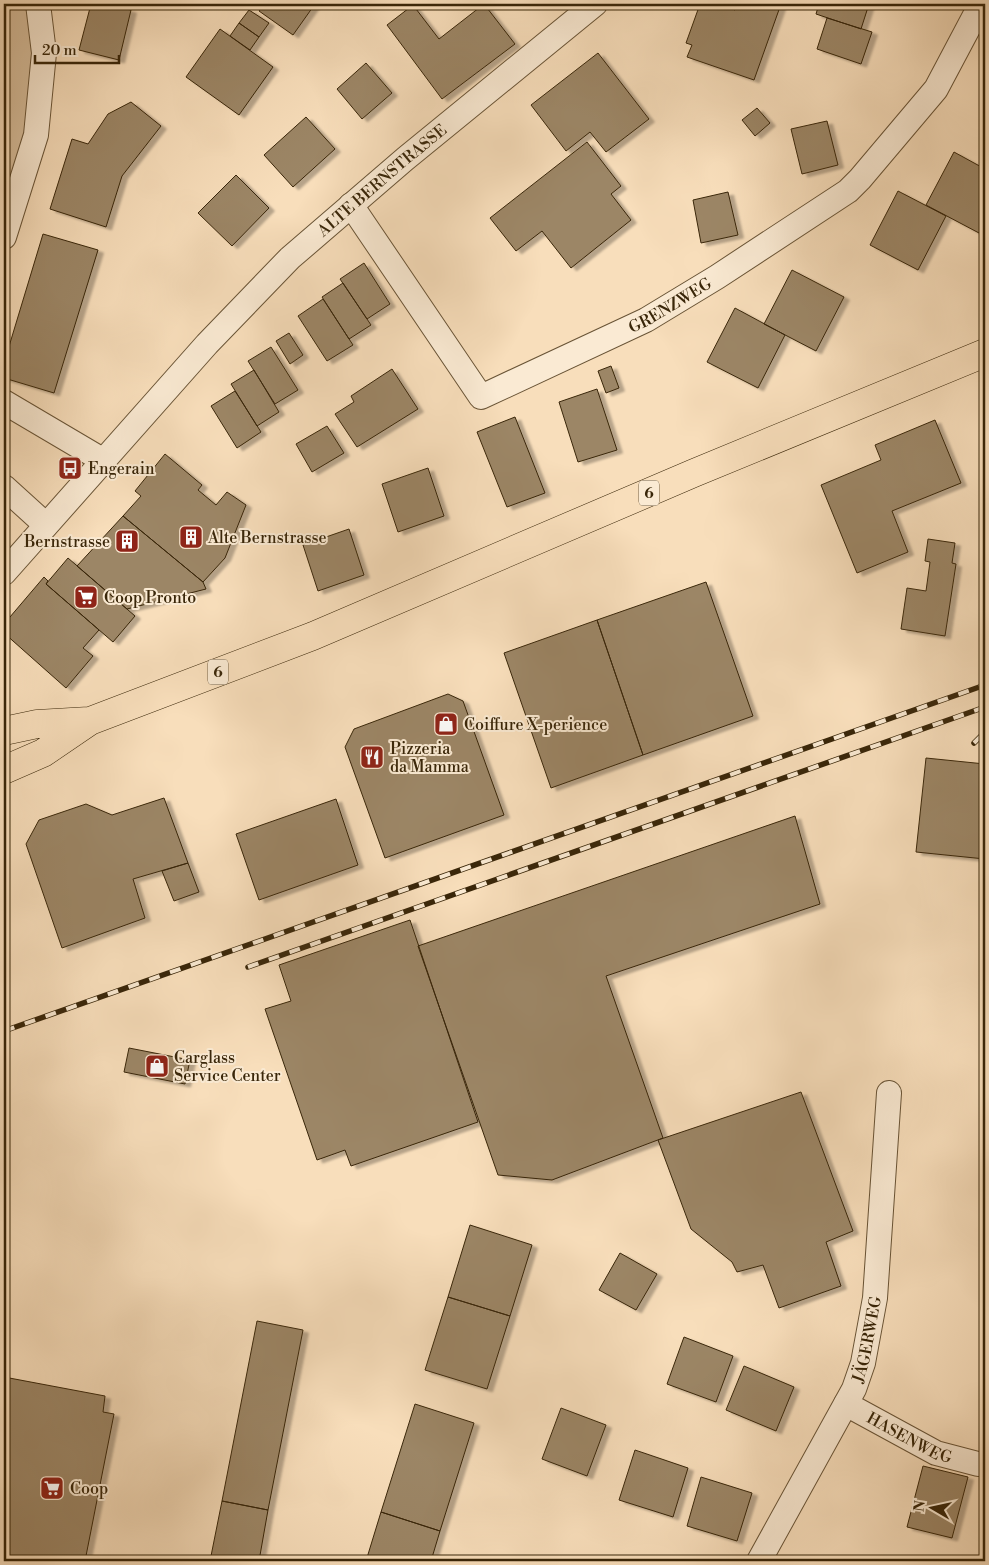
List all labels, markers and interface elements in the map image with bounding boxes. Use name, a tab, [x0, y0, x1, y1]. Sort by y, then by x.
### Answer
scale bar	[35, 32, 119, 64]
text: 20 m	[42, 41, 77, 60]
street label: ALTE BERNSTRASSE	[313, 120, 451, 242]
street label: GRENZWEG	[625, 274, 716, 338]
bus stop icon: Engerain	[57, 455, 83, 481]
place label: Engerain	[88, 459, 155, 479]
road number: 6	[639, 480, 659, 506]
building icon: Alte Bernstrasse	[178, 524, 204, 550]
building icon: Bernstrasse	[114, 528, 140, 554]
place label: Alte Bernstrasse	[207, 528, 327, 548]
place label: Bernstrasse	[23, 532, 110, 552]
supermarket icon: Coop Pronto	[73, 584, 99, 610]
place label: Coop Pronto	[104, 588, 196, 608]
road number: 6	[208, 660, 228, 684]
shop icon: Coiffure X-perience	[433, 711, 459, 737]
place label: Coiffure X-perience	[464, 715, 607, 735]
place label: Pizzeria da Mamma	[390, 739, 470, 777]
restaurant icon: Pizzeria da Mamma	[359, 744, 385, 770]
place label: Carglass Service Center	[174, 1048, 281, 1086]
shop icon: Carglass Service Center	[144, 1053, 170, 1079]
street label: JÄGERWEG	[848, 1294, 886, 1386]
street label: HASENWEG	[863, 1408, 954, 1468]
supermarket icon: Coop	[39, 1475, 65, 1501]
place label: Coop	[70, 1479, 108, 1499]
north arrow	[906, 1482, 956, 1532]
text: N	[910, 1499, 930, 1513]

